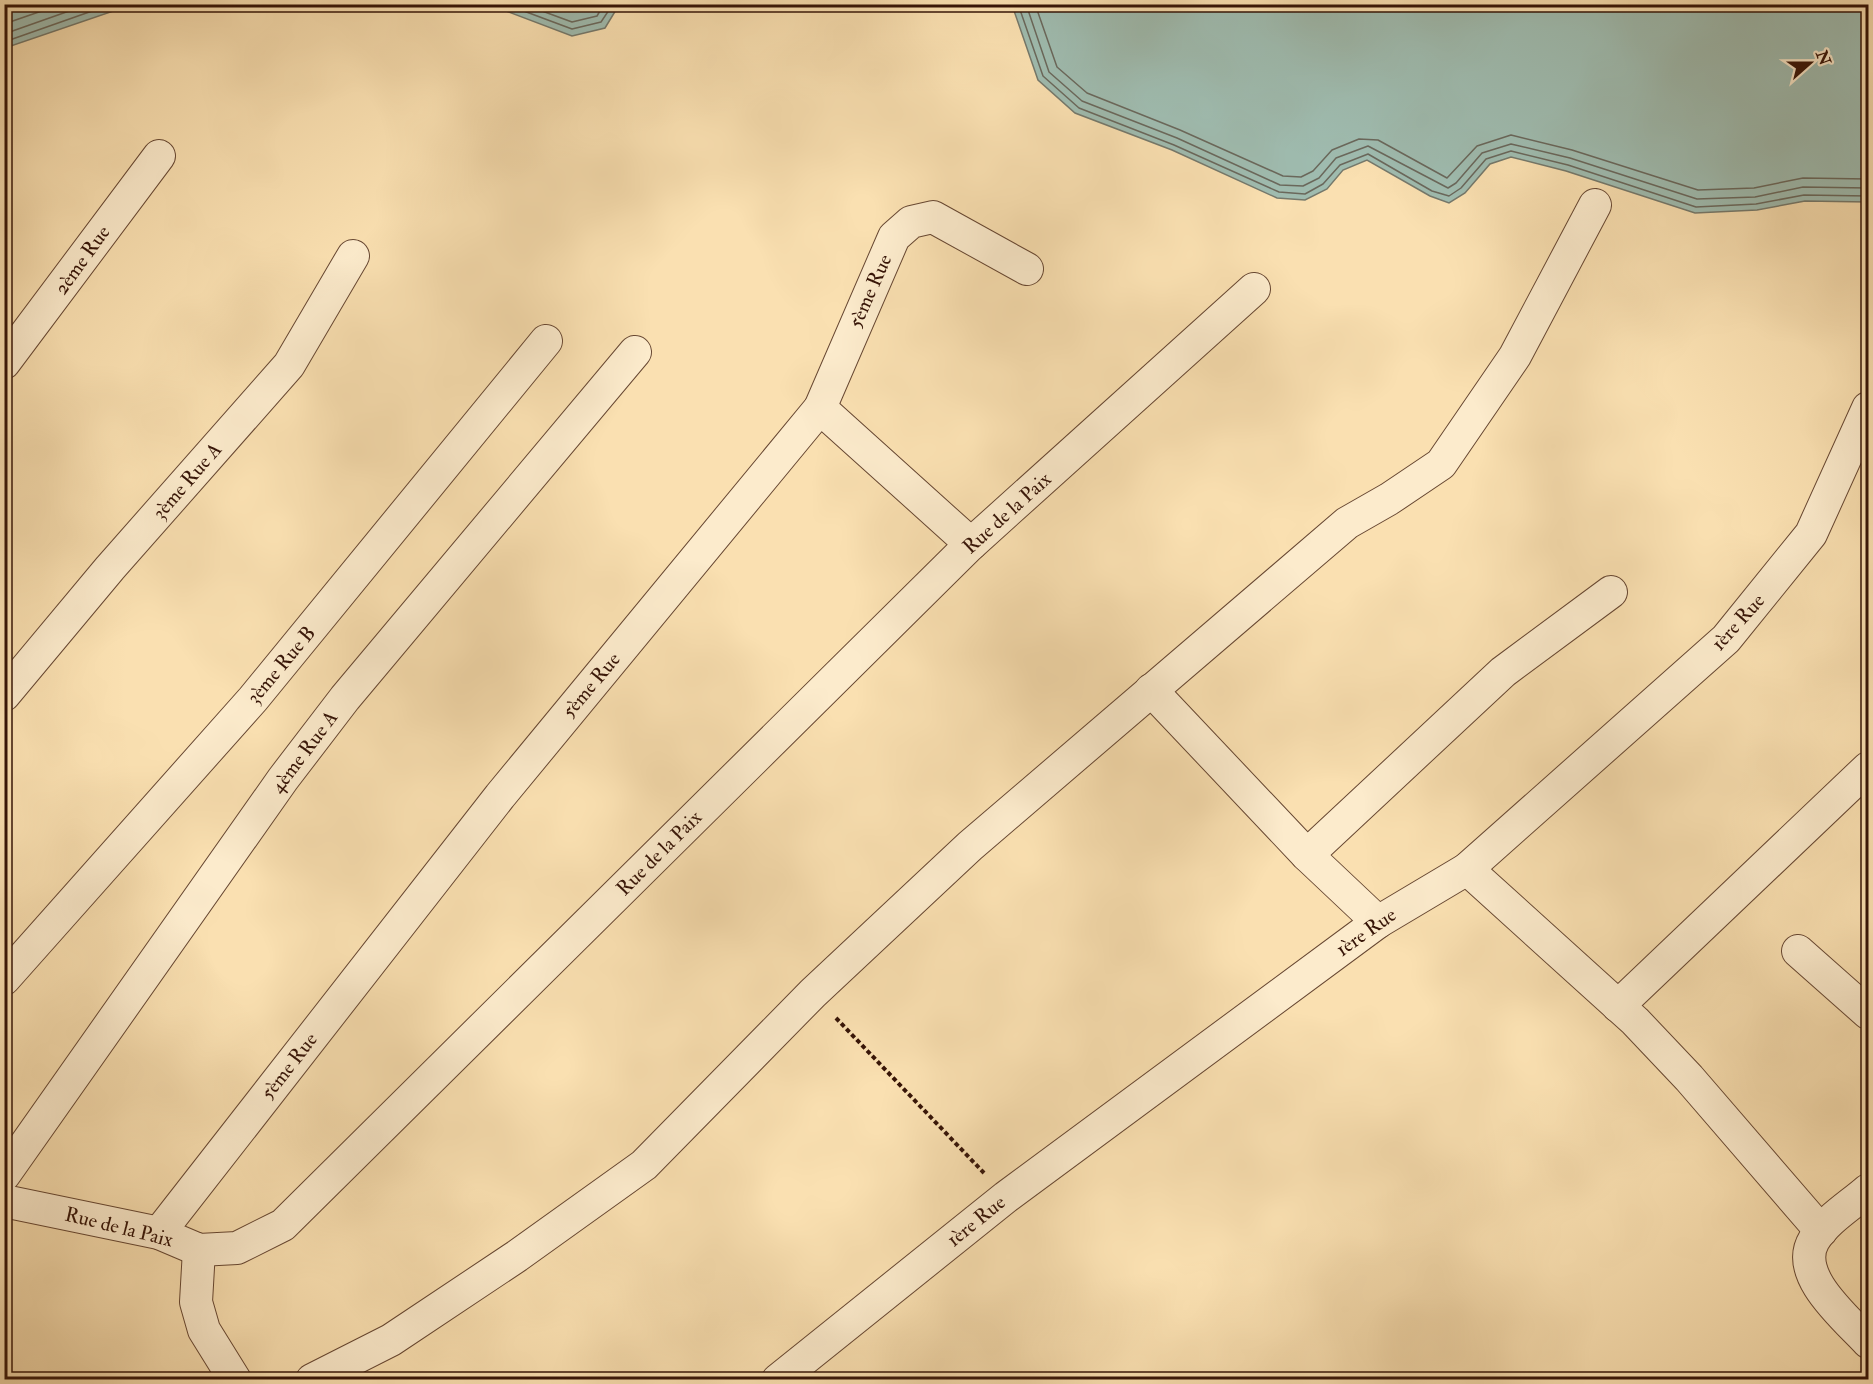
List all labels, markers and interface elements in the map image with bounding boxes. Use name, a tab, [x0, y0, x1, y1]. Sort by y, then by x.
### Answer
north arrow	[1780, 33, 1840, 93]
text: N	[1811, 47, 1835, 69]
street label: 2ème Rue	[49, 221, 115, 299]
street label: 5ème Rue	[843, 250, 897, 332]
street label: 3ème Rue A	[147, 437, 227, 525]
street label: Rue de la Paix	[958, 467, 1057, 559]
street label: 1ère Rue	[1706, 588, 1770, 656]
street label: 3ème Rue B	[241, 621, 321, 709]
street label: 5ème Rue	[556, 647, 626, 723]
street label: 4ème Rue A	[265, 706, 343, 798]
street label: Rue de la Paix	[611, 805, 707, 901]
street label: 1ère Rue	[1331, 902, 1401, 962]
street label: 5ème Rue	[255, 1028, 323, 1104]
street label: 1ère Rue	[942, 1190, 1010, 1252]
street label: Rue de la Paix	[62, 1201, 176, 1253]

